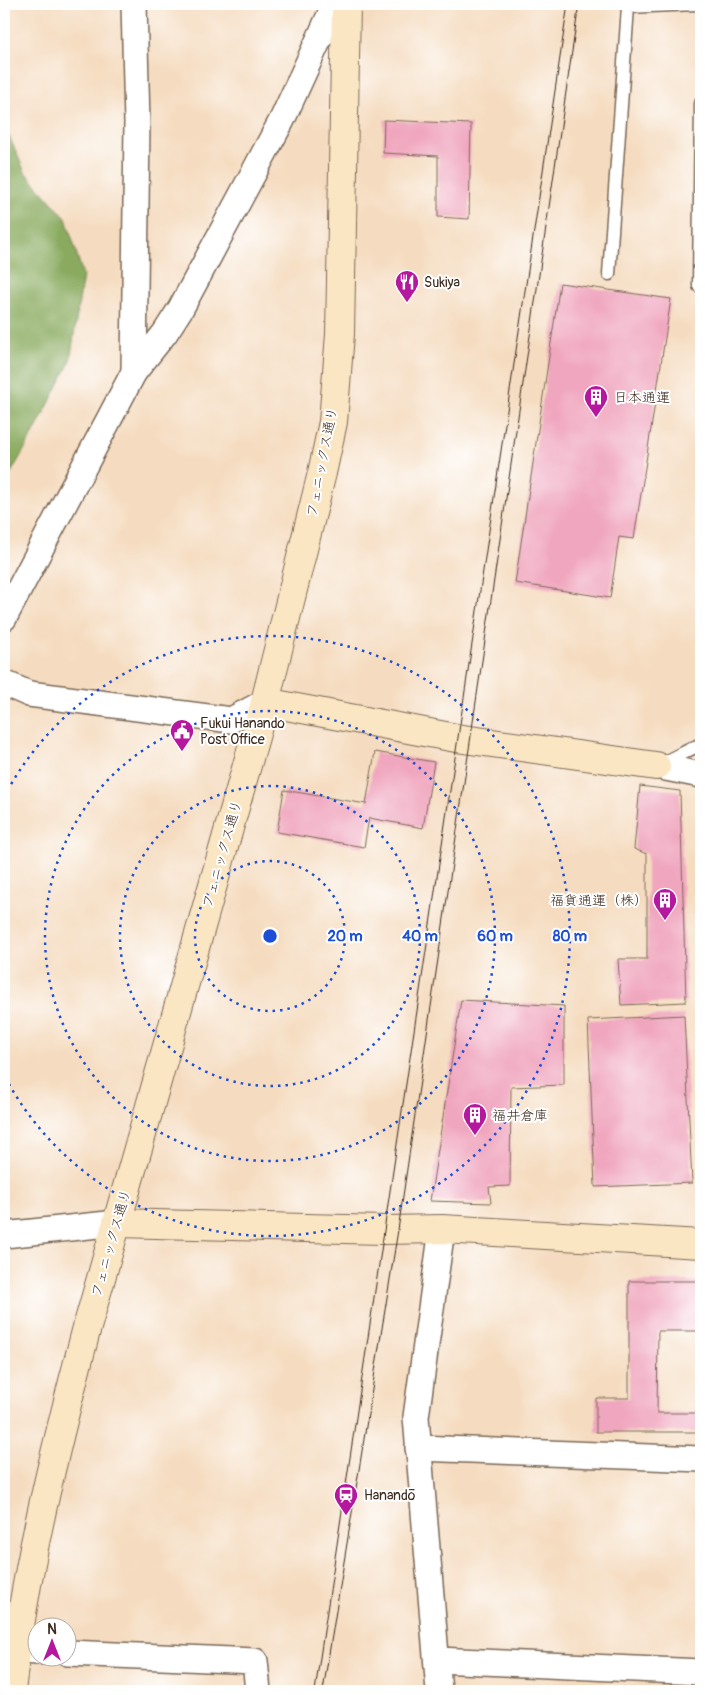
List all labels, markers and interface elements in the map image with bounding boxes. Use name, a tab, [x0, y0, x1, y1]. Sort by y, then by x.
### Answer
restaurant icon: Sukiya	[394, 269, 420, 303]
place label: Sukiya	[424, 274, 460, 291]
building icon: 日本通運	[583, 384, 609, 418]
place label: 日本通運	[614, 389, 670, 406]
street label: フェニックス通り	[303, 406, 341, 518]
place label: Fukui Hanando Post Office	[200, 715, 285, 748]
public building icon: Fukui Hanando Post Office	[169, 718, 195, 752]
street label: フェニックス通り	[198, 798, 246, 910]
building icon: 福貨通運（株）	[652, 887, 678, 921]
place label: 福貨通運（株）	[550, 892, 648, 909]
centre of rings	[261, 927, 279, 945]
text: 20 m	[327, 927, 363, 946]
text: 40 m	[402, 927, 438, 946]
text: 60 m	[477, 927, 513, 946]
text: 80 m	[553, 927, 587, 946]
building icon: 福井倉庫	[462, 1102, 488, 1136]
place label: 福井倉庫	[492, 1107, 548, 1124]
street label: フェニックス通り	[87, 1187, 135, 1299]
station icon: Hanandō	[333, 1482, 359, 1516]
place label: Hanandō	[364, 1487, 416, 1504]
north arrow	[28, 1618, 78, 1668]
text: N	[47, 1621, 57, 1638]

